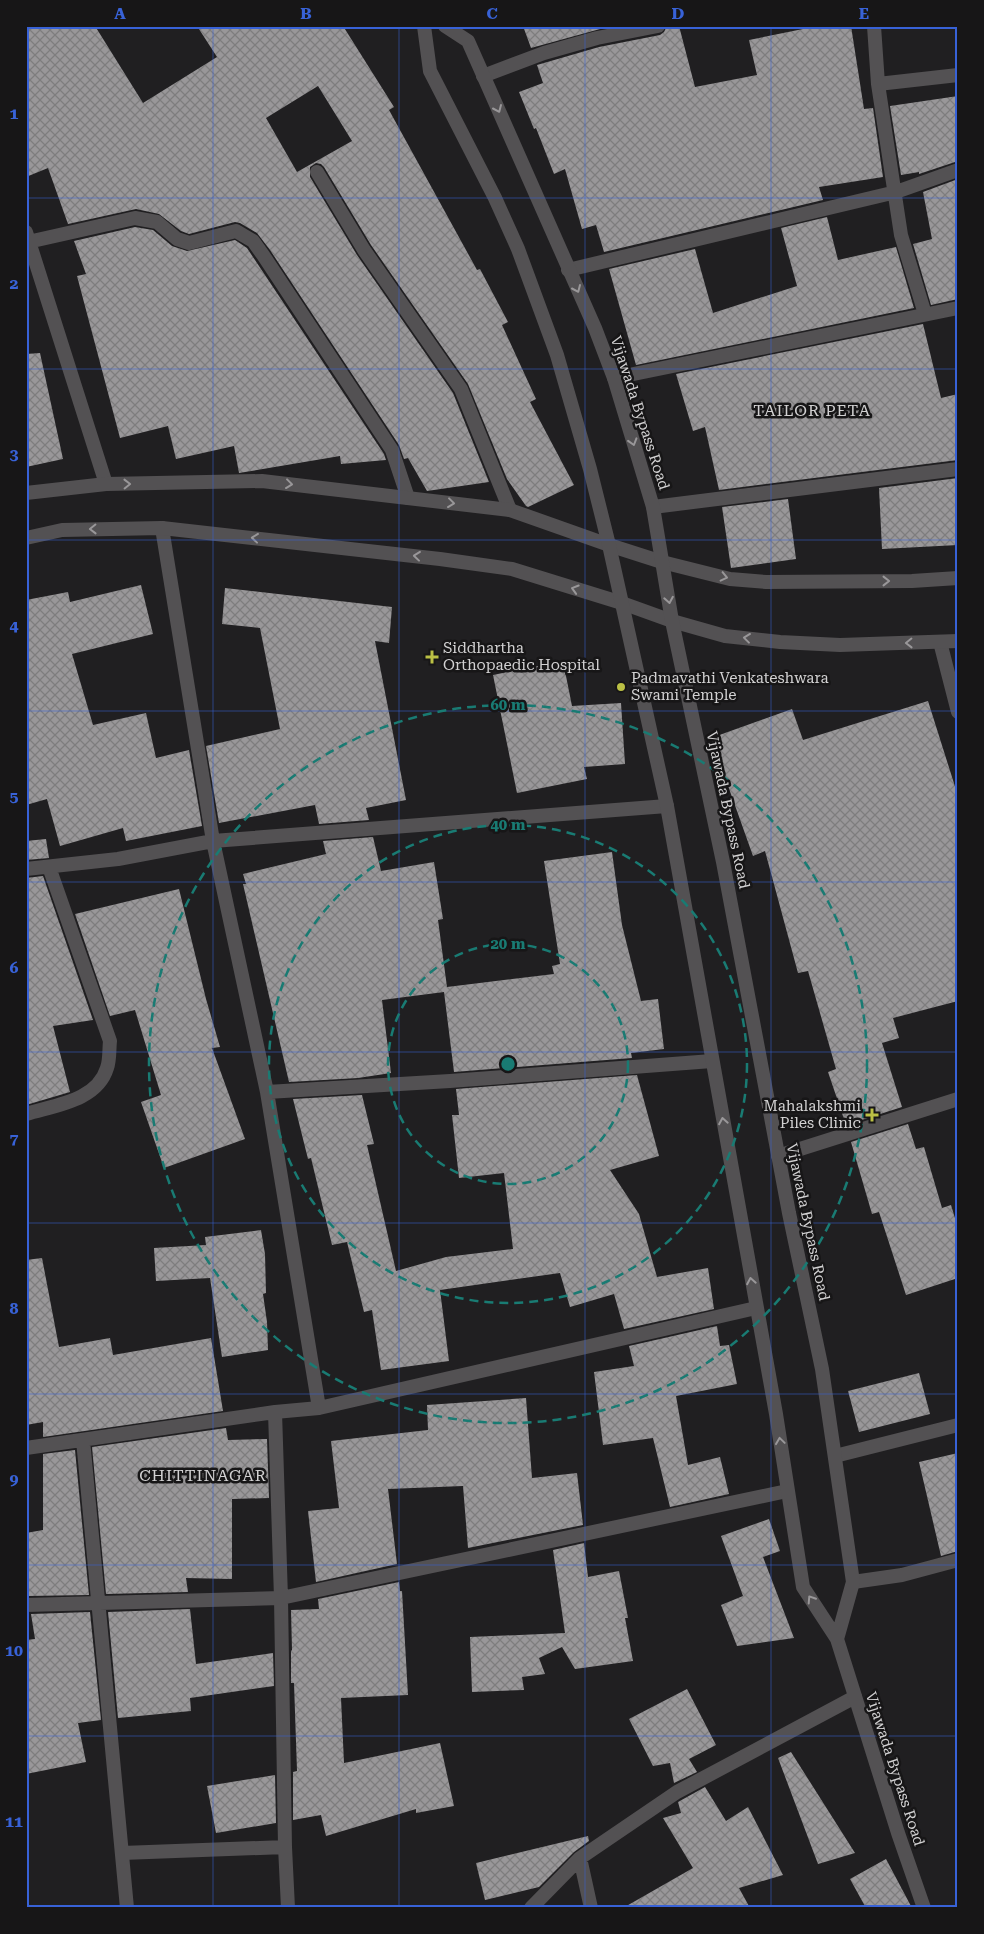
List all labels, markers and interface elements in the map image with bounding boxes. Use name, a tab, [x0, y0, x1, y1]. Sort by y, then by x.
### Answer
text: A	[114, 4, 126, 23]
text: B	[300, 4, 312, 23]
text: C	[486, 4, 498, 23]
text: D	[672, 4, 685, 23]
text: E	[859, 4, 869, 23]
text: 1	[10, 104, 19, 123]
one-way arrow	[491, 104, 502, 113]
text: 2	[10, 274, 19, 293]
one-way arrow	[571, 284, 582, 293]
street label: Vijawada Bypass Road	[607, 334, 674, 493]
district label: TAILOR PETA	[753, 401, 871, 420]
one-way arrow	[628, 437, 638, 445]
text: 3	[10, 445, 19, 464]
one-way arrow	[123, 478, 131, 489]
one-way arrow	[286, 478, 294, 489]
one-way arrow	[447, 497, 455, 508]
one-way arrow	[89, 524, 96, 534]
one-way arrow	[251, 533, 259, 544]
one-way arrow	[412, 551, 420, 562]
one-way arrow	[719, 571, 728, 582]
one-way arrow	[882, 576, 890, 586]
one-way arrow	[572, 584, 580, 594]
one-way arrow	[663, 596, 673, 604]
text: 4	[10, 616, 19, 635]
one-way arrow	[743, 633, 751, 644]
one-way arrow	[905, 638, 912, 648]
place label: Siddhartha Orthopaedic Hospital	[443, 639, 600, 674]
marker: Siddhartha Orthopaedic Hospital	[425, 650, 439, 664]
place label: Padmavathi Venkateshwara Swami Temple	[631, 669, 829, 704]
marker: Padmavathi Venkateshwara Swami Temple	[615, 681, 627, 693]
text: 60 m	[490, 696, 526, 714]
street label: Vijawada Bypass Road	[702, 729, 754, 891]
text: 5	[10, 787, 19, 806]
text: 40 m	[490, 816, 526, 834]
text: 20 m	[490, 935, 526, 953]
text: 6	[10, 958, 19, 977]
centre of rings	[499, 1055, 517, 1073]
place label: Mahalakshmi Piles Clinic	[763, 1097, 861, 1132]
marker: Mahalakshmi Piles Clinic	[865, 1108, 879, 1122]
one-way arrow	[718, 1116, 728, 1125]
text: 7	[10, 1129, 19, 1148]
street label: Vijawada Bypass Road	[782, 1141, 834, 1303]
one-way arrow	[747, 1276, 757, 1285]
text: 8	[10, 1299, 19, 1318]
one-way arrow	[775, 1436, 785, 1445]
district label: CHITTINAGAR	[139, 1466, 267, 1485]
text: 9	[10, 1470, 19, 1489]
one-way arrow	[807, 1595, 817, 1604]
text: 10	[5, 1641, 23, 1660]
street label: Vijawada Bypass Road	[862, 1690, 929, 1849]
text: 11	[5, 1812, 23, 1831]

